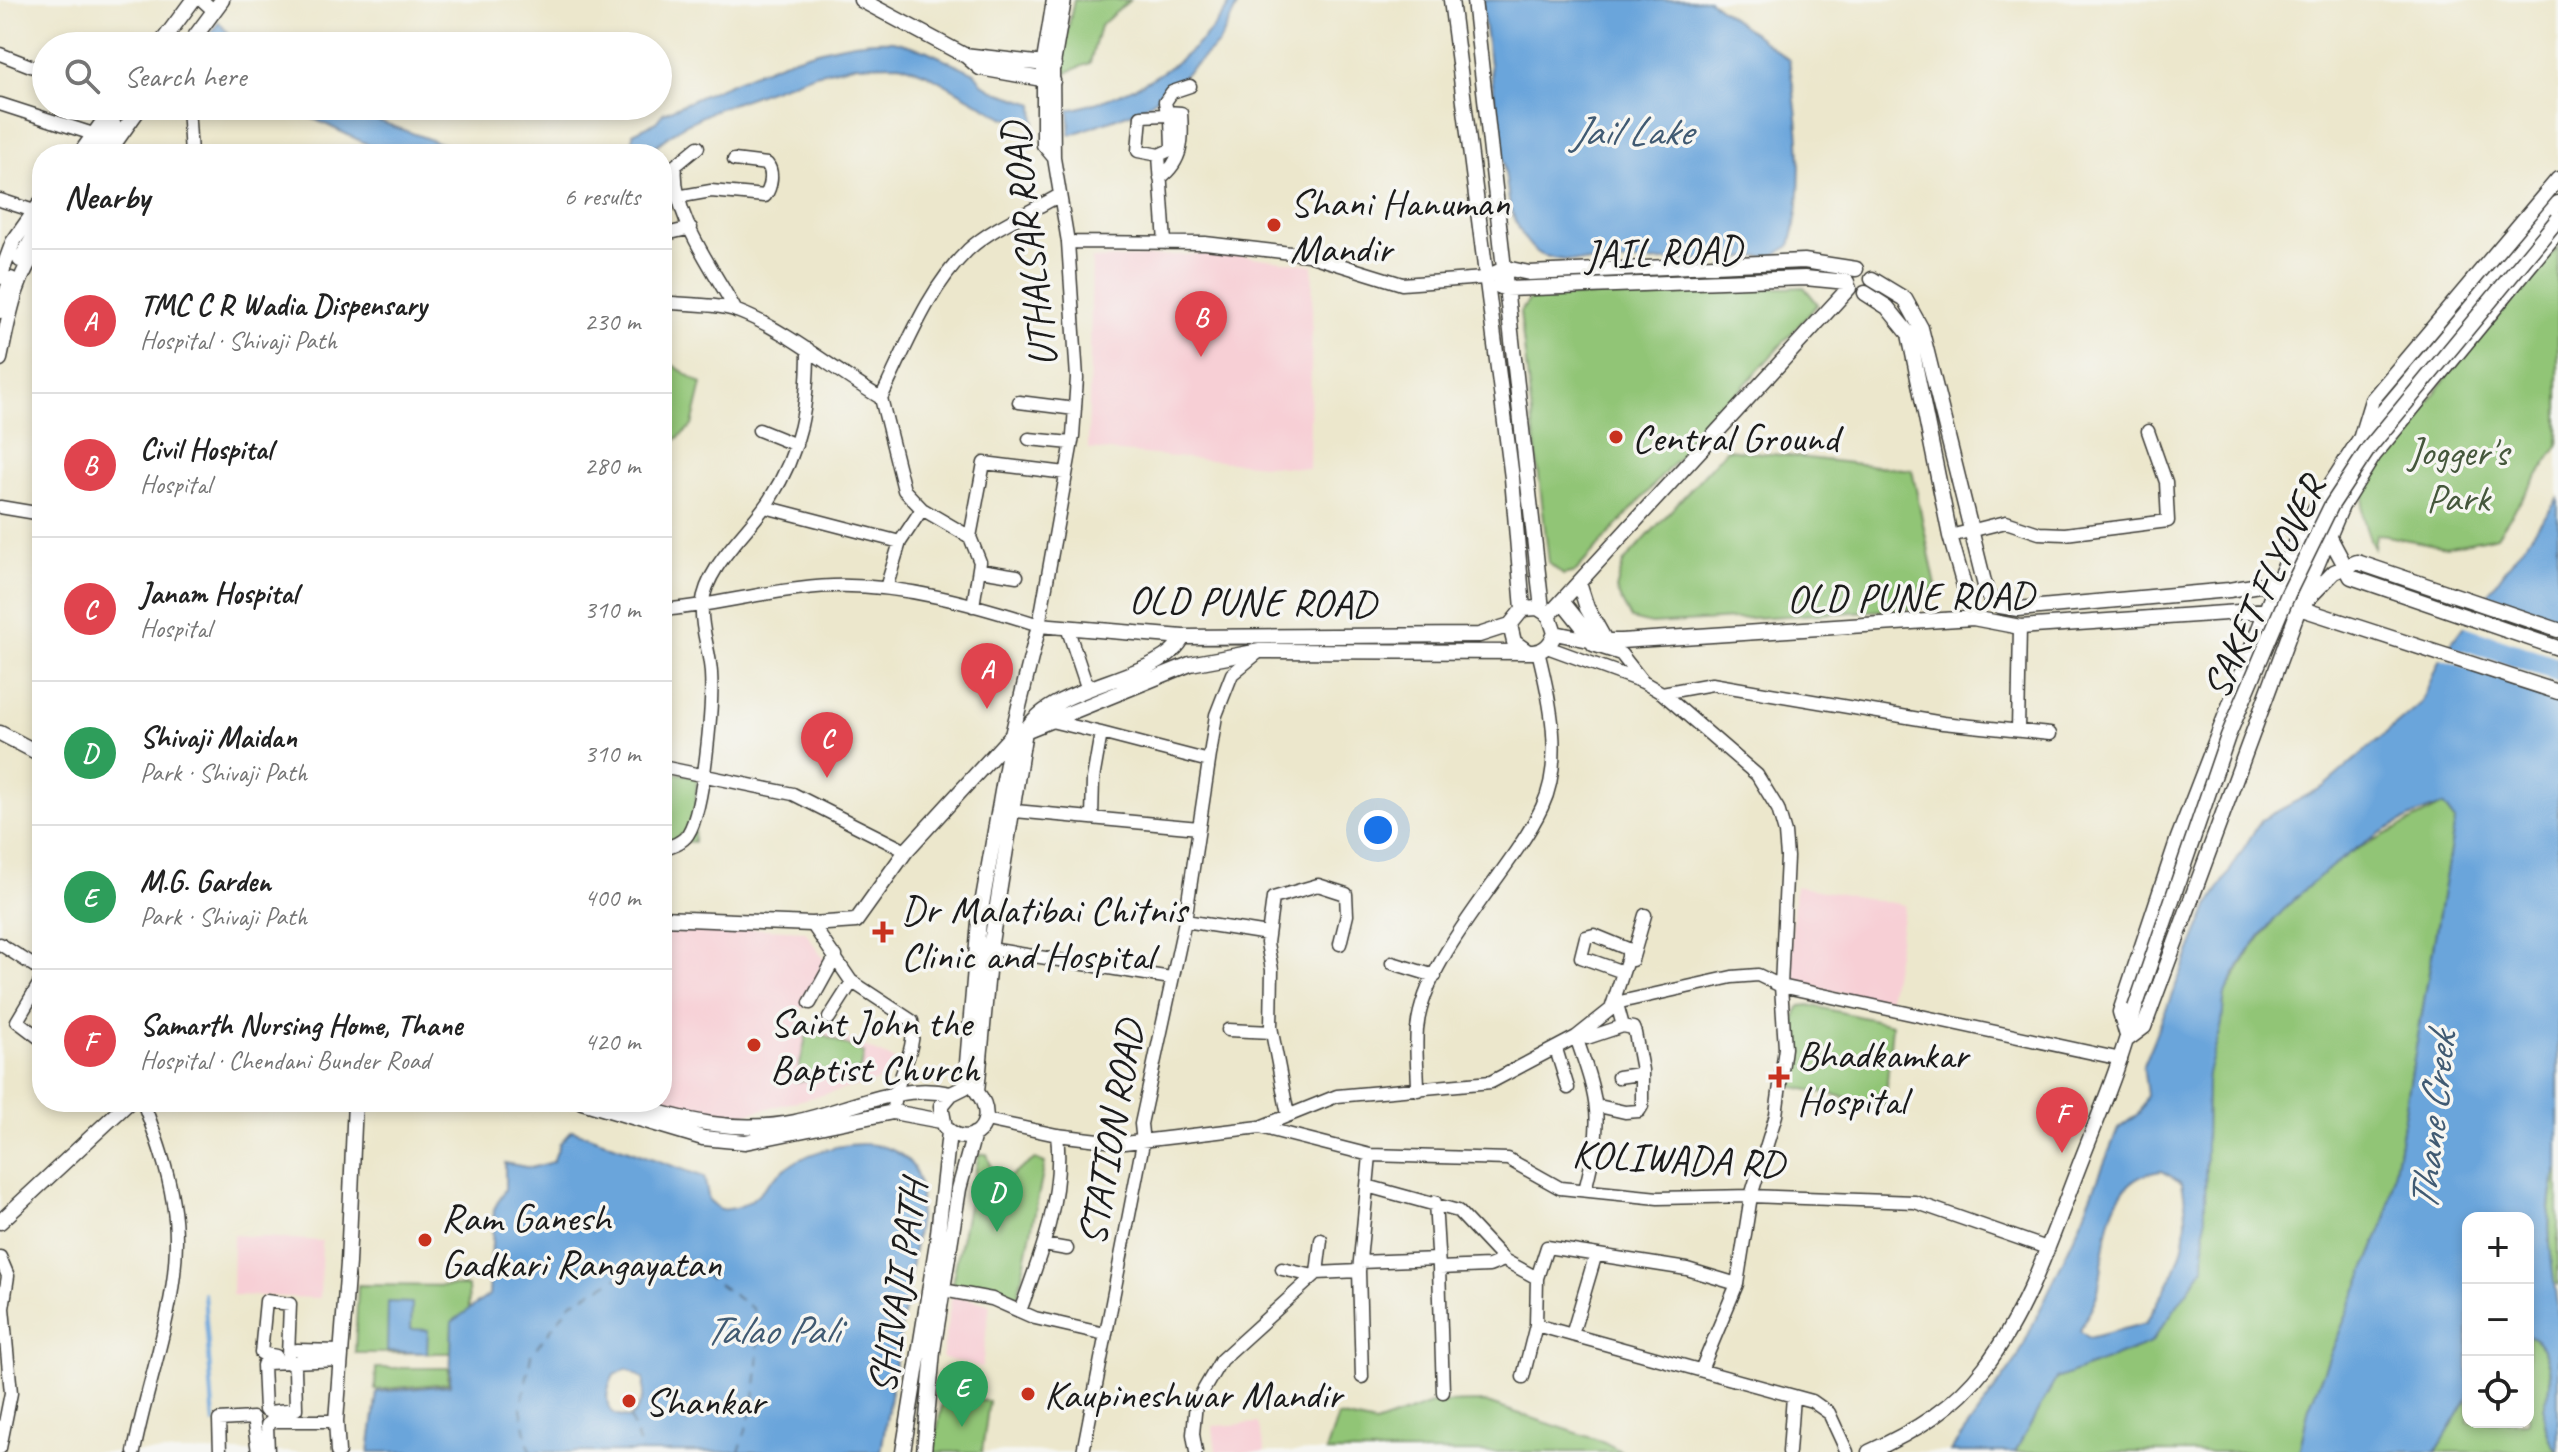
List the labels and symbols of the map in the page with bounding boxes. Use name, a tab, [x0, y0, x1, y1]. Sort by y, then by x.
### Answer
water label: Jail Lake	[1568, 105, 1697, 158]
street label: UTHALSAR ROAD	[989, 117, 1069, 370]
place label: Shani Hanuman Mandir	[1290, 178, 1511, 274]
marker: Shani Hanuman Mandir	[1265, 216, 1283, 234]
street label: JAIL ROAD	[1582, 224, 1745, 280]
pin: B	[1175, 291, 1227, 357]
place label: Central Ground	[1632, 413, 1845, 463]
park label: Jogger's Park	[2406, 427, 2511, 523]
marker: Central Ground	[1607, 428, 1625, 446]
street label: SAKET FLYOVER	[2191, 465, 2339, 706]
street label: OLD PUNE ROAD	[1786, 570, 2038, 624]
street label: OLD PUNE ROAD	[1128, 575, 1380, 629]
pin: A	[961, 643, 1013, 709]
pin: C	[801, 712, 853, 778]
your location	[1358, 810, 1398, 850]
place label: Dr Malatibai Chitnis Clinic and Hospital	[901, 885, 1190, 981]
marker: Dr Malatibai Chitnis Clinic and Hospital	[872, 921, 894, 943]
place label: Saint John the Baptist Church	[770, 998, 981, 1094]
street label: STATION ROAD	[1067, 1013, 1156, 1249]
water label: Thane Creek	[2397, 1024, 2469, 1214]
place label: Bhadkamkar Hospital	[1797, 1030, 1972, 1126]
marker: Saint John the Baptist Church	[745, 1036, 763, 1054]
marker: Bhadkamkar Hospital	[1768, 1066, 1790, 1088]
pin: F	[2036, 1087, 2088, 1153]
street label: KOLIWADA RD	[1571, 1128, 1789, 1190]
pin: D	[971, 1166, 1023, 1232]
street label: SHIVAJI PATH	[857, 1171, 940, 1397]
place label: Ram Ganesh Gadkari Rangayatan	[441, 1193, 722, 1289]
marker: Ram Ganesh Gadkari Rangayatan	[416, 1231, 434, 1249]
water label: Talao Pali	[704, 1304, 848, 1357]
pin: E	[936, 1361, 988, 1427]
place label: Kaupineshwar Mandir	[1044, 1370, 1346, 1420]
place label: Shankar	[645, 1377, 768, 1427]
marker: Kaupineshwar Mandir	[1019, 1385, 1037, 1403]
marker: Shankar	[620, 1392, 638, 1410]

